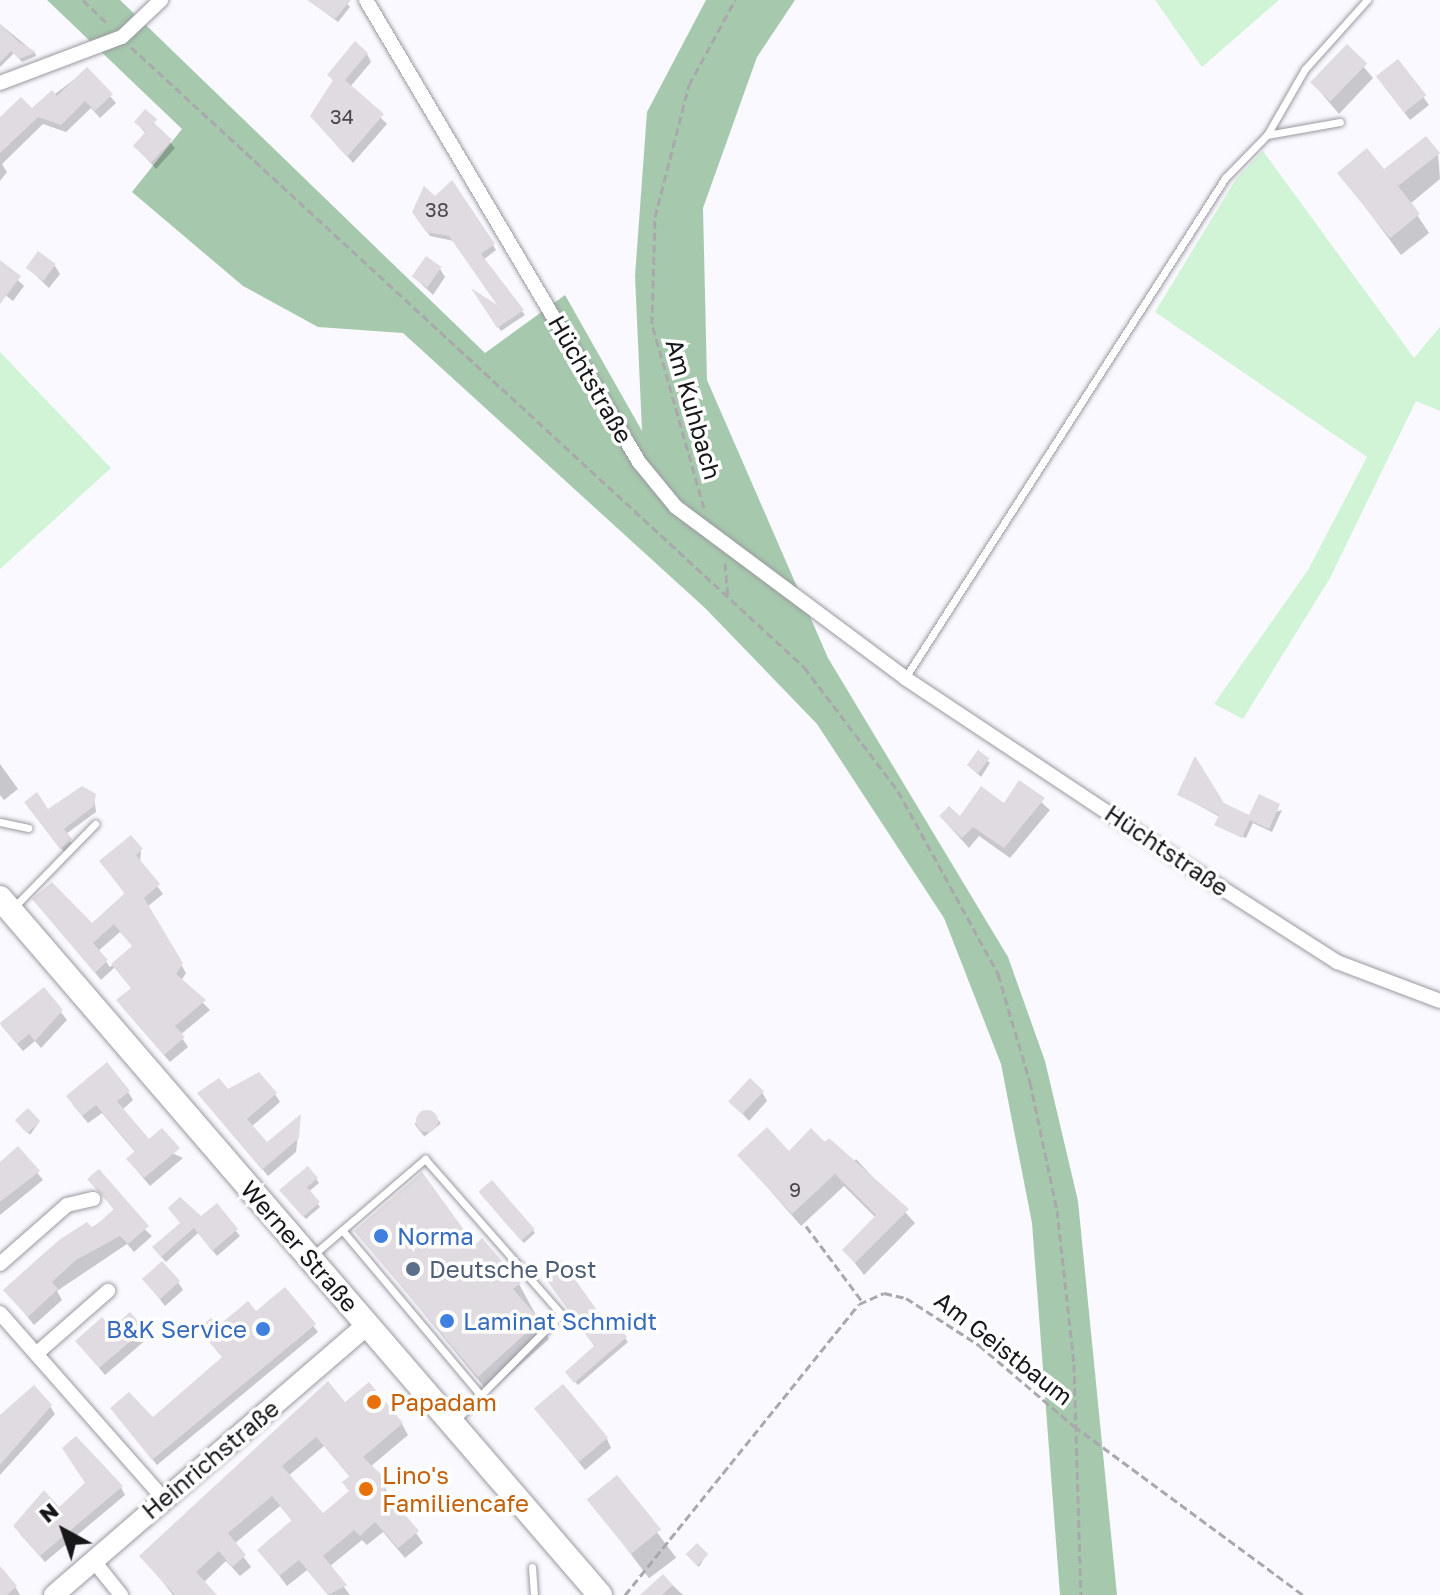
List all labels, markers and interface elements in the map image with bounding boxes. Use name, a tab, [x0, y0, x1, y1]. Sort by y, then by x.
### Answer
house number: 34	[330, 104, 354, 128]
house number: 38	[425, 197, 449, 221]
street label: Hüchtstraße	[543, 310, 639, 448]
street label: Am Kuhbach	[660, 335, 728, 483]
street label: Hüchtstraße	[1100, 798, 1234, 902]
street label: Werner Straße	[235, 1175, 365, 1317]
house number: 9	[789, 1177, 801, 1201]
place label: Norma	[397, 1222, 474, 1250]
marker: Norma	[372, 1227, 390, 1245]
place label: Deutsche Post	[429, 1255, 597, 1283]
marker: Deutsche Post	[404, 1260, 422, 1278]
street label: Am Geistbaum	[929, 1285, 1079, 1411]
place label: Laminat Schmidt	[463, 1307, 657, 1335]
marker: Laminat Schmidt	[438, 1312, 456, 1330]
place label: B&K Service	[106, 1315, 247, 1343]
marker: B&K Service	[254, 1320, 272, 1338]
place label: Papadam	[390, 1388, 497, 1416]
street label: Heinrichstraße	[136, 1393, 284, 1525]
marker: Papadam	[365, 1393, 383, 1411]
place label: Lino's Familiencafe	[382, 1461, 529, 1517]
marker: Lino's Familiencafe	[357, 1480, 375, 1498]
north arrow	[24, 1491, 104, 1571]
text: N	[33, 1497, 63, 1528]

